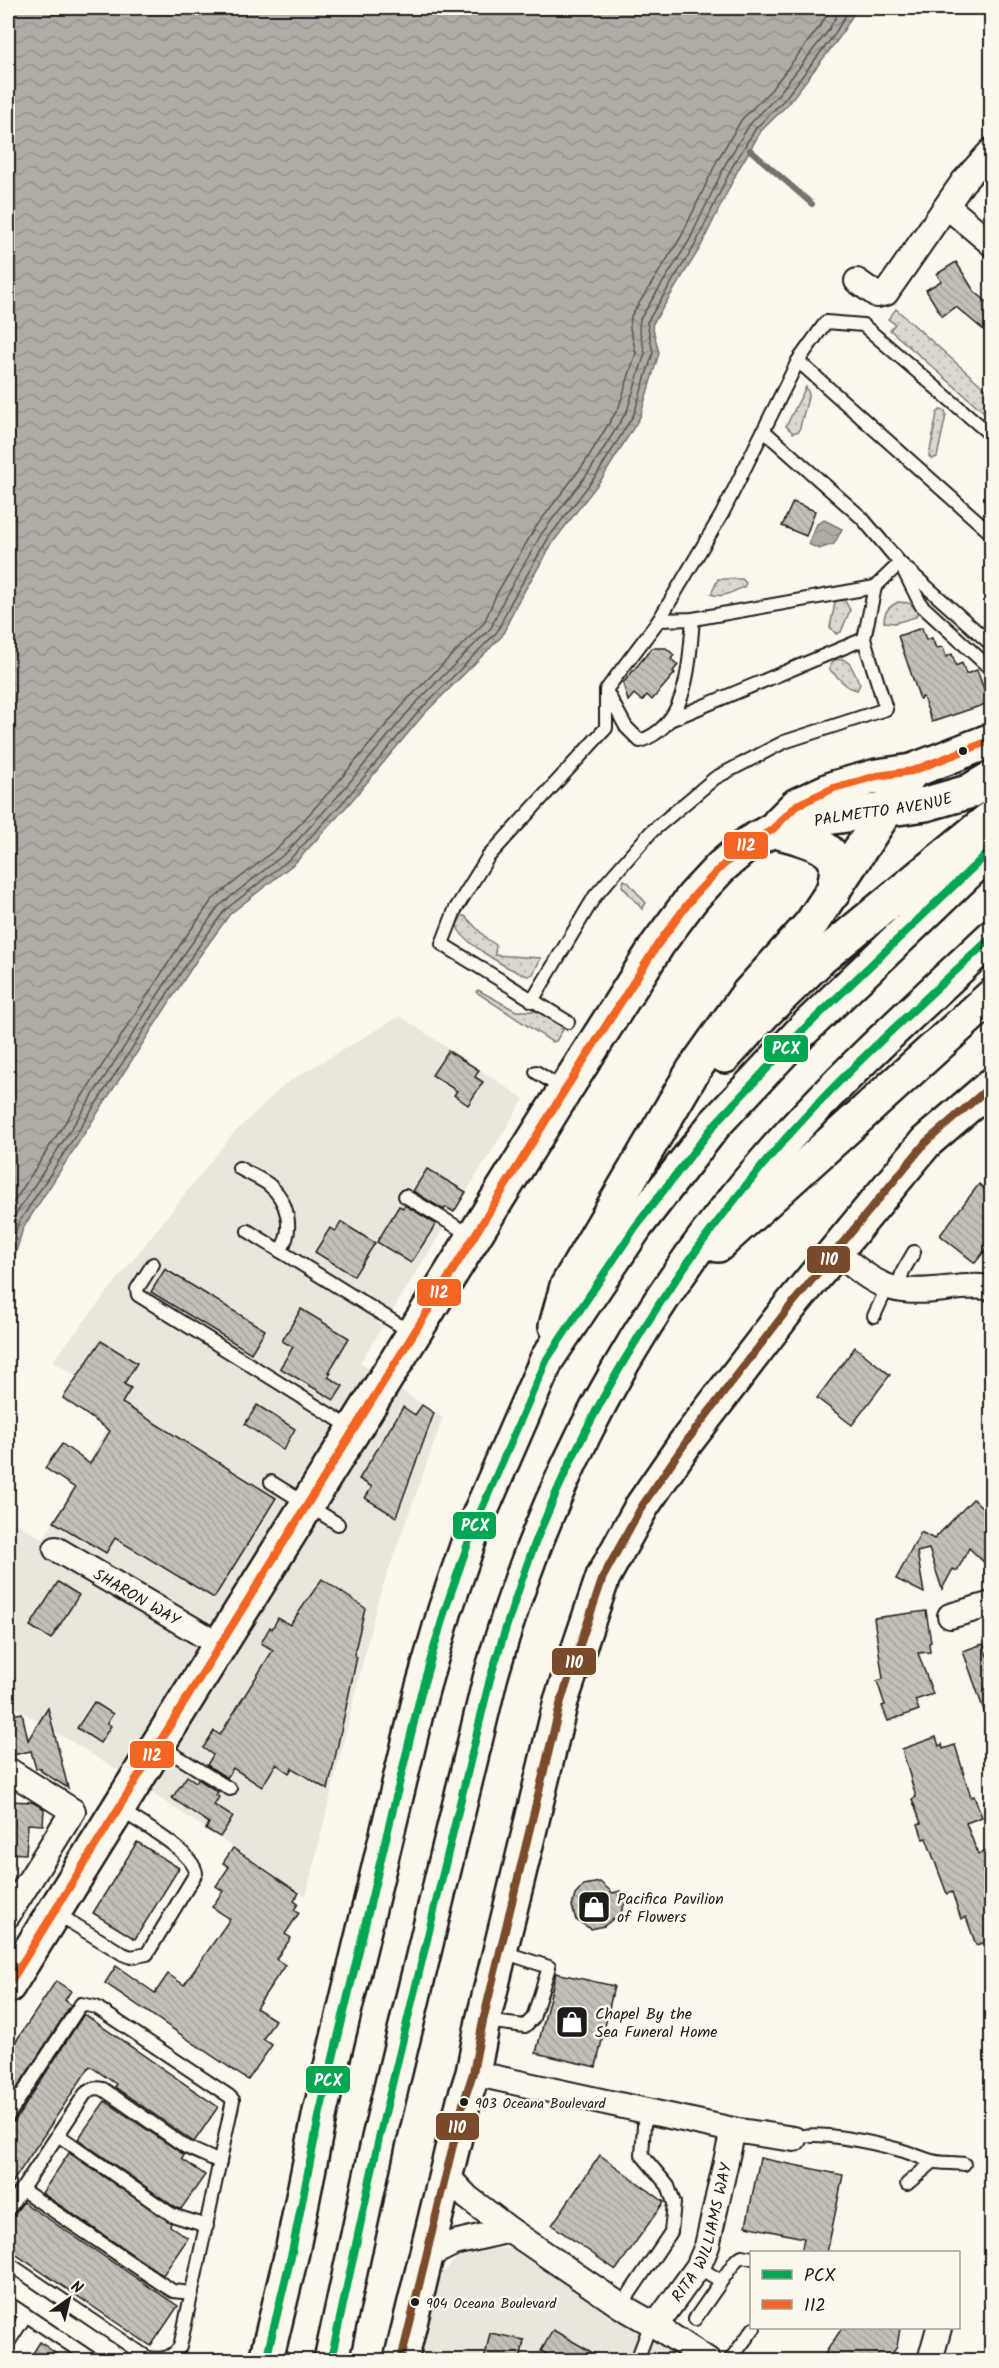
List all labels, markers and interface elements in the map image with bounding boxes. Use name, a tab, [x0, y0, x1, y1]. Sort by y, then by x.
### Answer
unlabelled marker	[957, 745, 969, 757]
street label: PALMETTO AVENUE	[812, 786, 956, 834]
line badge: 112	[723, 831, 769, 860]
text: 112	[737, 834, 756, 859]
line badge: PCX	[763, 1034, 809, 1063]
text: PCX	[772, 1037, 801, 1062]
line badge: 110	[806, 1245, 851, 1274]
text: 110	[820, 1248, 839, 1273]
line badge: 112	[416, 1278, 462, 1307]
text: 112	[430, 1281, 449, 1306]
line badge: PCX	[452, 1511, 497, 1540]
text: PCX	[461, 1514, 490, 1539]
street label: SHARON WAY	[88, 1563, 185, 1633]
line badge: 110	[551, 1647, 597, 1676]
text: 110	[565, 1651, 584, 1676]
line badge: 112	[129, 1740, 175, 1769]
text: 112	[143, 1744, 162, 1769]
place label: Pacifica Pavilion of Flowers	[617, 1887, 724, 1930]
shop icon: Pacifica Pavilion of Flowers	[576, 1889, 612, 1925]
place label: Chapel By the Sea Funeral Home	[595, 2002, 717, 2045]
shop icon: Chapel By the Sea Funeral Home	[554, 2004, 590, 2040]
line badge: PCX	[305, 2065, 351, 2094]
text: PCX	[314, 2069, 343, 2094]
place label: 903 Oceana Boulevard	[475, 2093, 607, 2115]
marker: 903 Oceana Boulevard	[458, 2096, 470, 2108]
line badge: 110	[435, 2112, 480, 2141]
text: 110	[448, 2116, 467, 2141]
street label: RITA WILLIAMS WAY	[666, 2160, 739, 2308]
legend	[750, 2251, 960, 2329]
text: PCX	[804, 2262, 837, 2291]
north arrow	[39, 2269, 99, 2329]
text: N	[65, 2275, 88, 2301]
text: 112	[804, 2292, 826, 2321]
place label: 904 Oceana Boulevard	[426, 2293, 557, 2315]
marker: 904 Oceana Boulevard	[409, 2296, 421, 2308]

